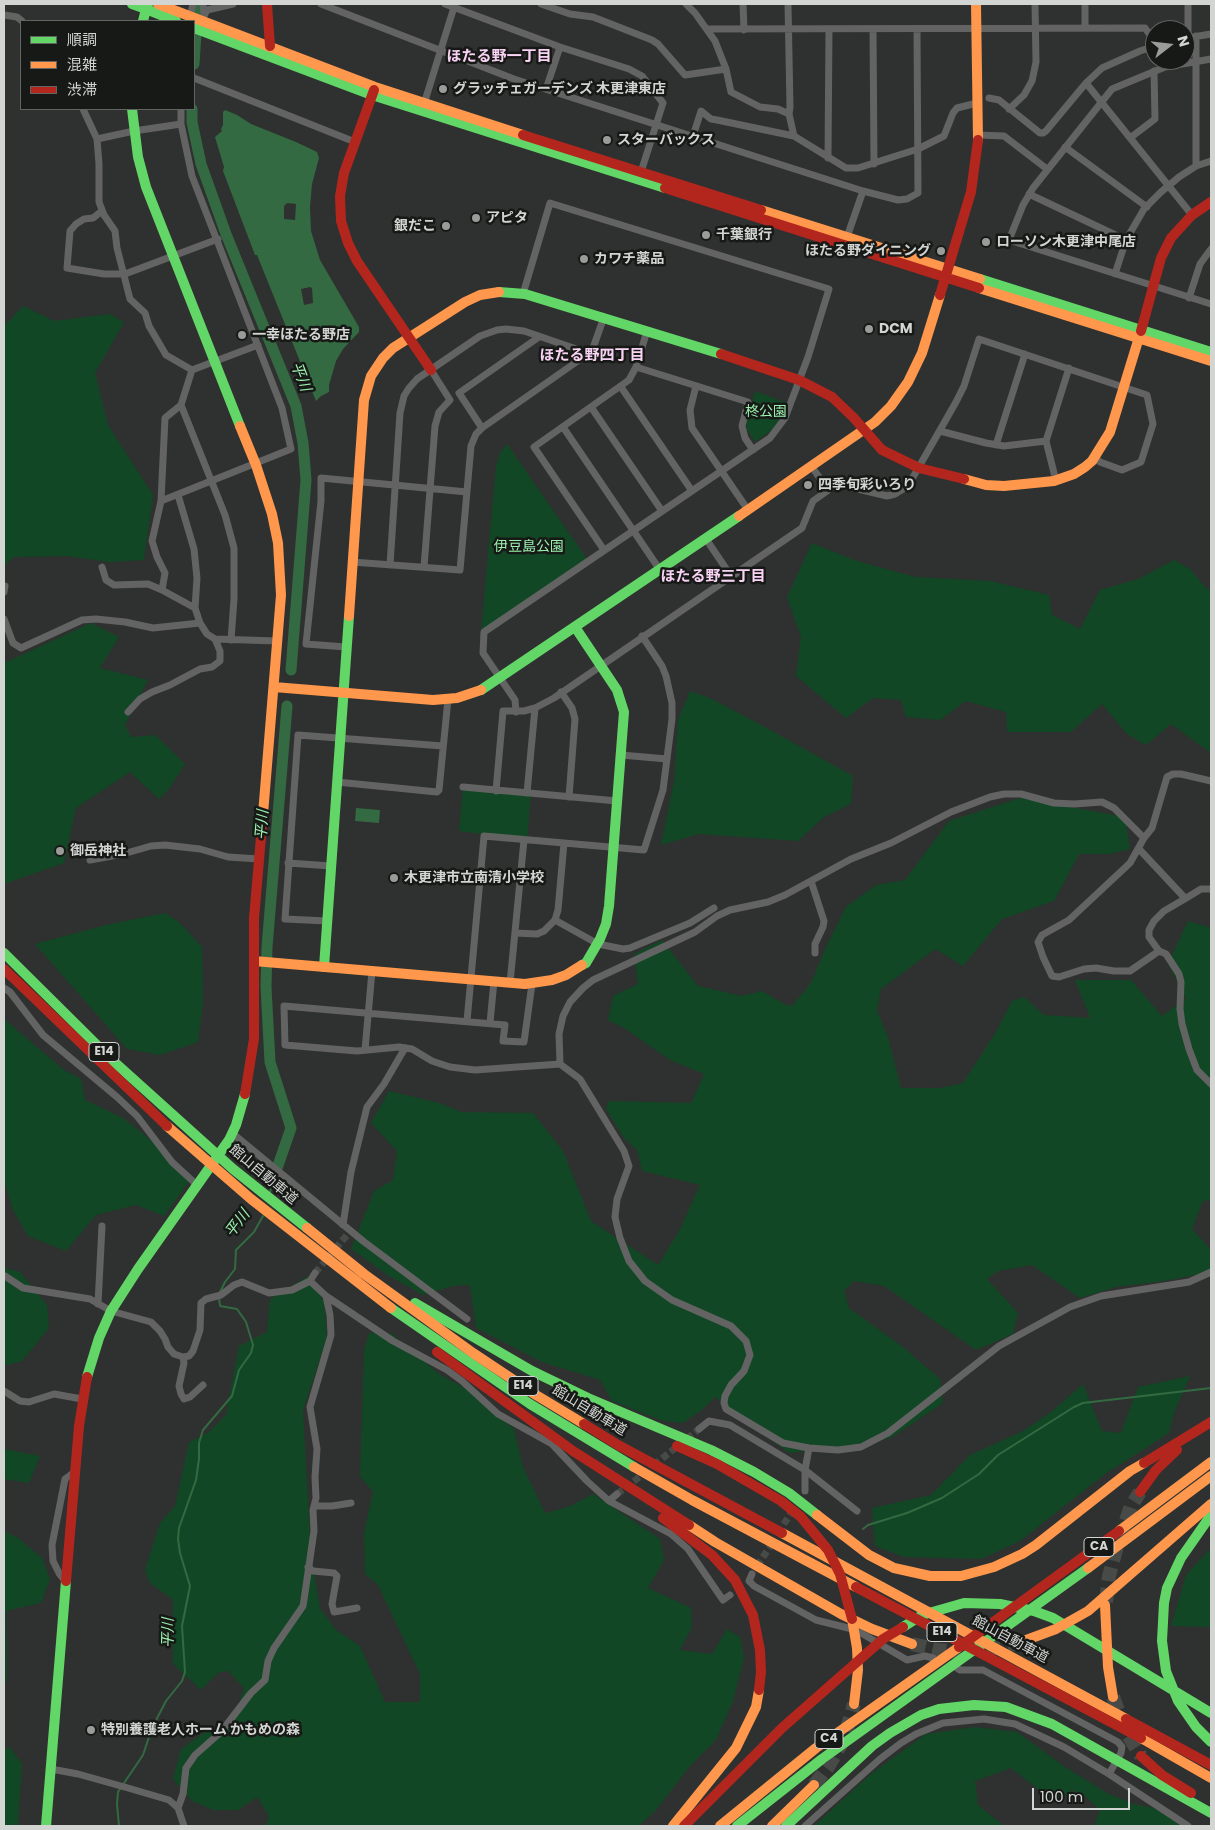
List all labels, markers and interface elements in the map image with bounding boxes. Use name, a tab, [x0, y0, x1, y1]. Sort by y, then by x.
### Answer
legend	[20, 20, 195, 110]
north arrow	[1145, 20, 1195, 70]
text: 順調	[67, 29, 97, 50]
text: N	[1172, 33, 1195, 49]
district label: ほたる野一丁目	[447, 48, 551, 66]
text: 混雑	[67, 54, 97, 75]
text: 渋滞	[67, 79, 97, 100]
place label: グラッチェガーデンズ 木更津東店	[453, 81, 666, 97]
marker: グラッチェガーデンズ 木更津東店	[437, 83, 449, 95]
place label: スターバックス	[617, 132, 715, 148]
marker: スターバックス	[601, 134, 613, 146]
place label: アピタ	[486, 210, 528, 226]
marker: アピタ	[470, 212, 482, 224]
place label: 銀だこ	[394, 218, 436, 234]
marker: 銀だこ	[440, 220, 452, 232]
place label: 千葉銀行	[716, 227, 772, 243]
marker: 千葉銀行	[700, 229, 712, 241]
place label: ローソン木更津中尾店	[996, 234, 1136, 250]
marker: ローソン木更津中尾店	[980, 236, 992, 248]
place label: ほたる野ダイニング	[805, 243, 931, 259]
marker: ほたる野ダイニング	[935, 245, 947, 257]
place label: カワチ薬品	[594, 251, 664, 267]
marker: カワチ薬品	[578, 253, 590, 265]
place label: DCM	[879, 321, 913, 337]
marker: DCM	[863, 323, 875, 335]
place label: 一幸ほたる野店	[252, 327, 350, 343]
marker: 一幸ほたる野店	[236, 329, 248, 341]
district label: ほたる野四丁目	[540, 347, 644, 365]
water label: 平川	[286, 360, 314, 394]
park label: 柊公園	[745, 404, 787, 420]
place label: 四季旬彩いろり	[818, 477, 916, 493]
marker: 四季旬彩いろり	[802, 479, 814, 491]
park label: 伊豆島公園	[494, 539, 564, 555]
district label: ほたる野三丁目	[661, 568, 765, 586]
water label: 平川	[253, 809, 273, 841]
place label: 御岳神社	[70, 843, 126, 859]
marker: 御岳神社	[54, 845, 66, 857]
place label: 木更津市立南清小学校	[404, 870, 544, 886]
marker: 木更津市立南清小学校	[388, 872, 400, 884]
road number: E14	[89, 1042, 119, 1062]
street label: 館山自動車道	[225, 1142, 301, 1208]
water label: 平川	[222, 1207, 254, 1241]
road number: E14	[508, 1376, 538, 1395]
street label: 館山自動車道	[549, 1382, 629, 1440]
road number: CA	[1084, 1538, 1114, 1556]
street label: 館山自動車道	[969, 1613, 1051, 1667]
water label: 平川	[160, 1618, 178, 1648]
road number: E14	[927, 1622, 957, 1641]
place label: 特別養護老人ホーム かもめの森	[101, 1722, 300, 1738]
marker: 特別養護老人ホーム かもめの森	[85, 1724, 97, 1736]
road number: C4	[815, 1730, 843, 1748]
scale bar	[1035, 1778, 1132, 1810]
text: 100 m	[1040, 1786, 1083, 1807]

